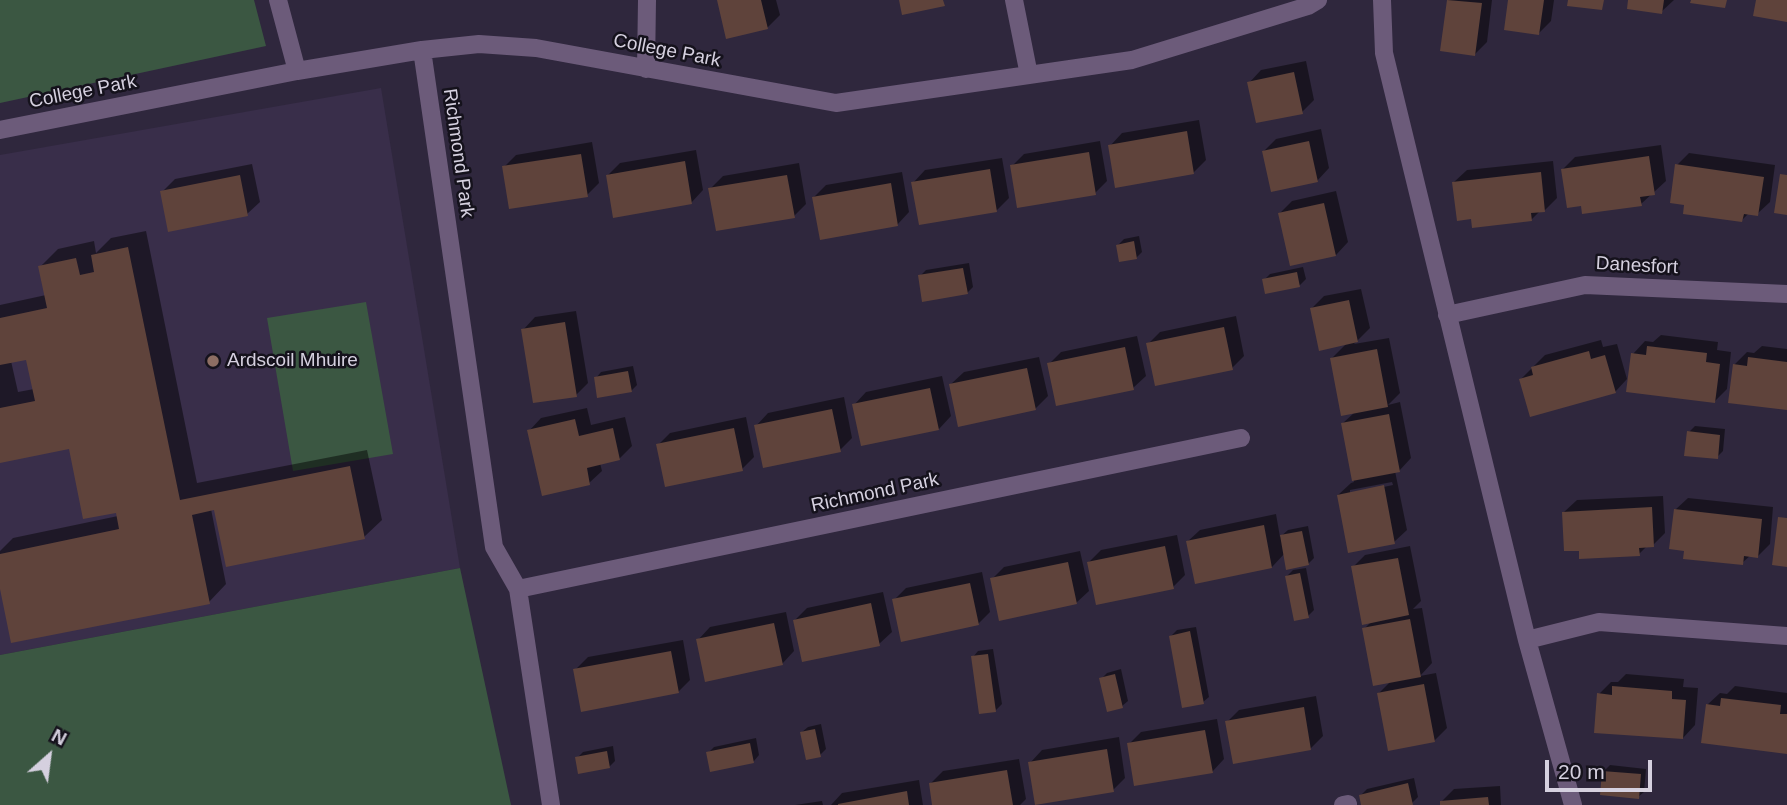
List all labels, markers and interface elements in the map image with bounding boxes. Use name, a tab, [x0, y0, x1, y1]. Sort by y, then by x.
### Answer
street label: College Park	[611, 29, 723, 73]
street label: College Park	[27, 70, 139, 114]
street label: Richmond Park	[438, 87, 478, 219]
street label: Danesfort	[1595, 252, 1679, 280]
place label: Ardscoil Mhuire	[227, 350, 358, 372]
marker: Ardscoil Mhuire	[205, 353, 221, 369]
street label: Richmond Park	[809, 468, 941, 518]
north arrow	[14, 721, 84, 791]
text: N	[48, 725, 70, 750]
scale bar	[1549, 746, 1656, 790]
text: 20 m	[1558, 760, 1605, 783]

